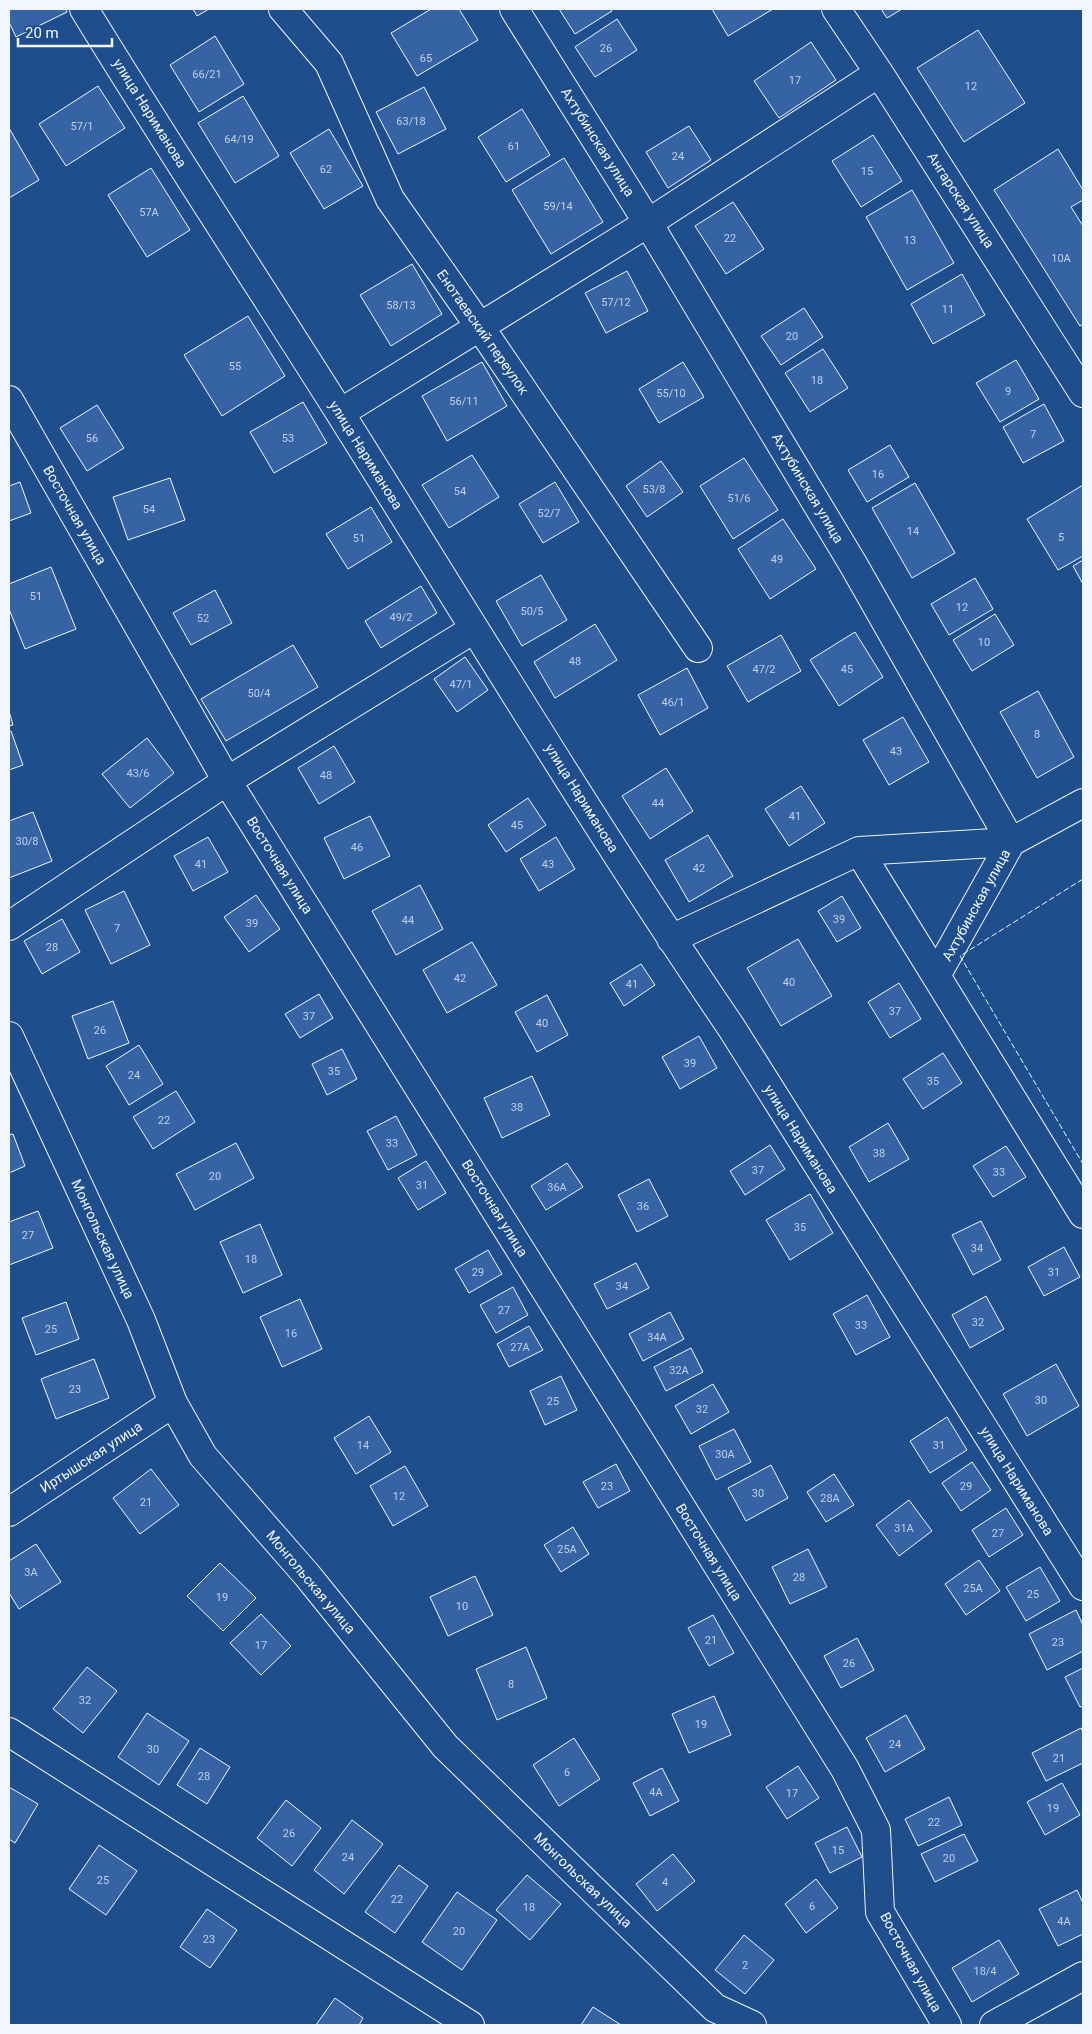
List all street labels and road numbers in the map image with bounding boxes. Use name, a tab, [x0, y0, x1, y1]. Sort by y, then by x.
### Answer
street label: улица Нариманова	[110, 56, 190, 170]
street label: Ахтубинская улица	[558, 85, 638, 199]
street label: Ангарская улица	[924, 149, 998, 251]
street label: Енотаевский переулок	[434, 266, 532, 398]
street label: улица Нариманова	[326, 398, 406, 512]
street label: Ахтубинская улица	[769, 430, 847, 546]
street label: Восточная улица	[40, 463, 110, 567]
street label: улица Нариманова	[542, 741, 622, 855]
street label: Восточная улица	[244, 814, 316, 916]
street label: Ахтубинская улица	[939, 846, 1013, 964]
street label: улица Нариманова	[761, 1082, 841, 1196]
street label: Восточная улица	[459, 1157, 531, 1259]
street label: Монгольская улица	[68, 1177, 138, 1301]
street label: Иртышская улица	[37, 1418, 145, 1496]
street label: улица Нариманова	[977, 1424, 1057, 1538]
street label: Восточная улица	[673, 1501, 745, 1603]
street label: Монгольская улица	[263, 1527, 359, 1637]
street label: Монгольская улица	[531, 1829, 635, 1931]
street label: Восточная улица	[877, 1909, 945, 2015]

